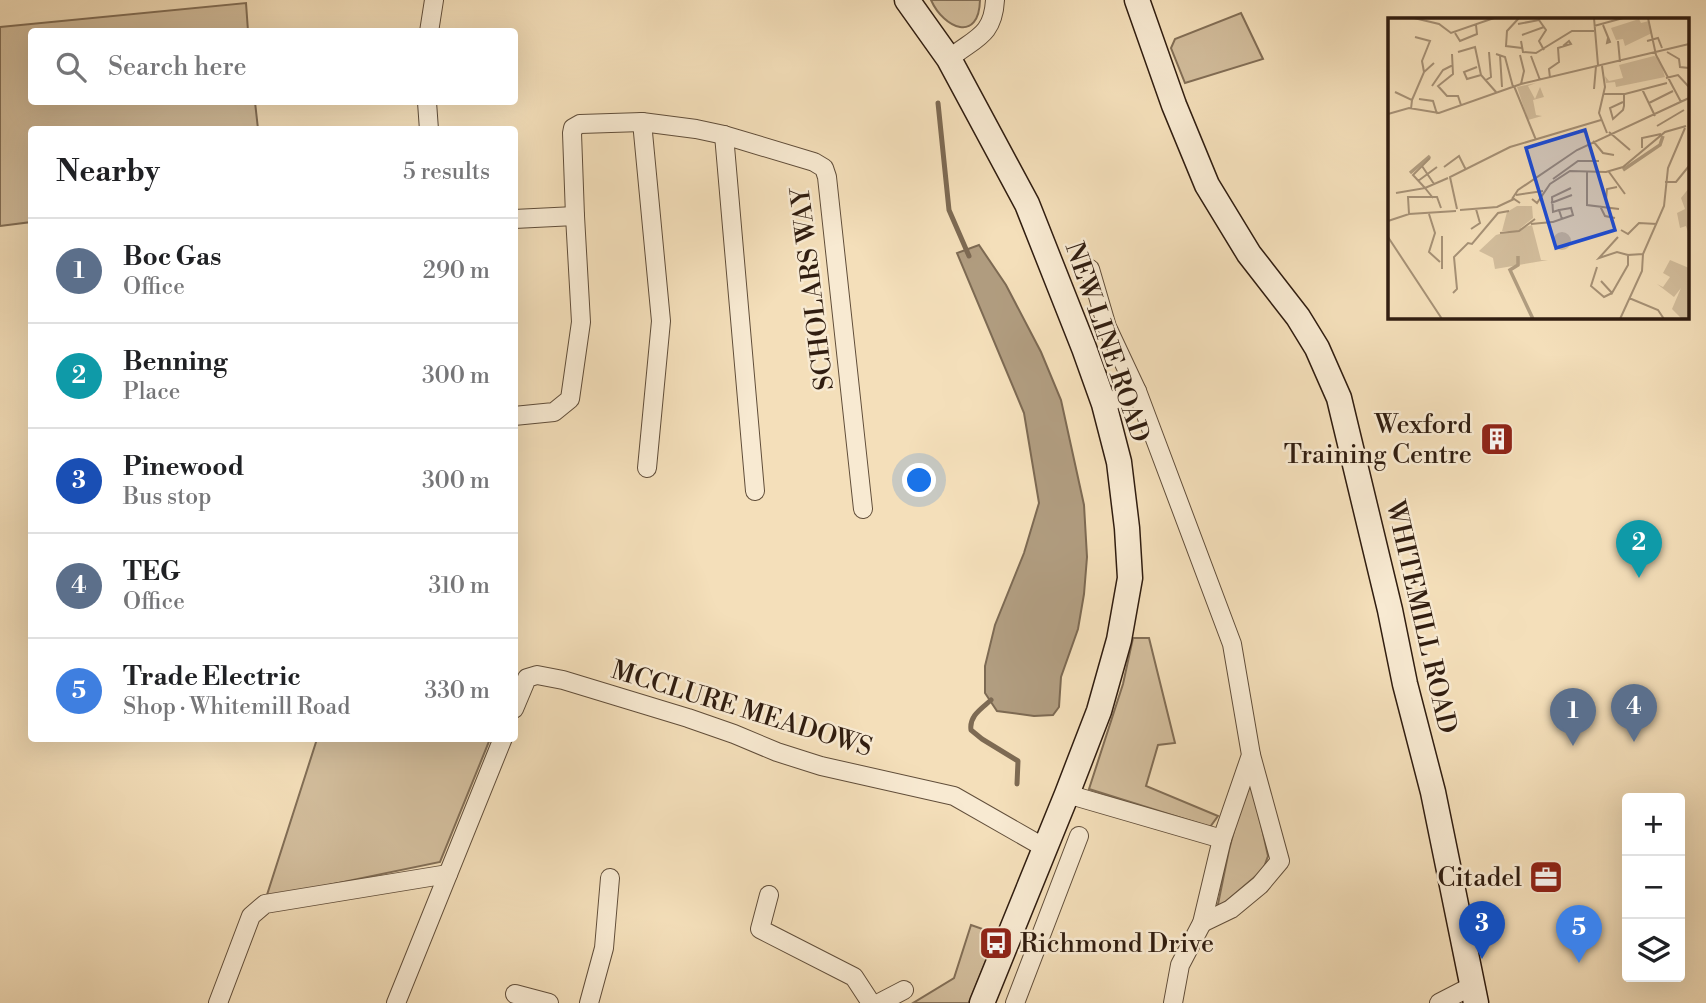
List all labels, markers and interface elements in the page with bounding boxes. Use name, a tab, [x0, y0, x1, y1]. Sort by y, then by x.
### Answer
inset map	[1388, 18, 1688, 318]
search box	[28, 28, 518, 105]
icon: search	[52, 48, 90, 86]
text: Search here	[108, 51, 247, 83]
text: Nearby	[56, 153, 160, 191]
text: 5 results	[403, 158, 490, 186]
street label: SCHOLARS WAY	[784, 184, 841, 392]
street label: NEW LINE ROAD	[1058, 238, 1156, 447]
text: Boc Gas	[123, 241, 221, 273]
text: 1	[73, 257, 85, 285]
text: 290 m	[423, 257, 490, 285]
text: Office	[123, 273, 185, 301]
text: Benning	[123, 346, 227, 378]
text: 2	[72, 362, 86, 390]
text: 300 m	[422, 362, 490, 390]
text: Place	[123, 378, 180, 406]
place label: Wexford Training Centre	[1284, 409, 1472, 471]
building icon: Wexford Training Centre	[1478, 420, 1516, 458]
text: Pinewood	[123, 451, 244, 483]
your location	[902, 463, 936, 497]
text: 3	[72, 467, 86, 495]
text: 300 m	[422, 467, 490, 495]
text: Bus stop	[123, 483, 211, 511]
street label: WHITEMILL ROAD	[1378, 497, 1463, 737]
pin: 2	[1616, 520, 1662, 578]
text: TEG	[123, 556, 180, 588]
text: 4	[71, 572, 87, 600]
text: 310 m	[429, 572, 490, 600]
text: Office	[123, 588, 185, 616]
street label: MCCLURE MEADOWS	[607, 654, 876, 764]
text: Trade Electric	[123, 661, 301, 693]
text: 5	[72, 677, 86, 705]
text: 330 m	[424, 677, 490, 705]
pin: 4	[1611, 684, 1657, 742]
pin: 1	[1550, 688, 1596, 746]
text: Shop · Whitemill Road	[123, 693, 350, 721]
map controls	[1622, 793, 1685, 982]
button: +	[1622, 793, 1685, 856]
button: −	[1622, 856, 1685, 919]
office icon: Citadel	[1527, 858, 1565, 896]
place label: Citadel	[1437, 862, 1522, 894]
pin: 3	[1459, 901, 1505, 959]
pin: 5	[1556, 905, 1602, 963]
button: layers	[1622, 919, 1685, 982]
bus stop icon: Richmond Drive	[977, 924, 1015, 962]
place label: Richmond Drive	[1020, 928, 1214, 960]

